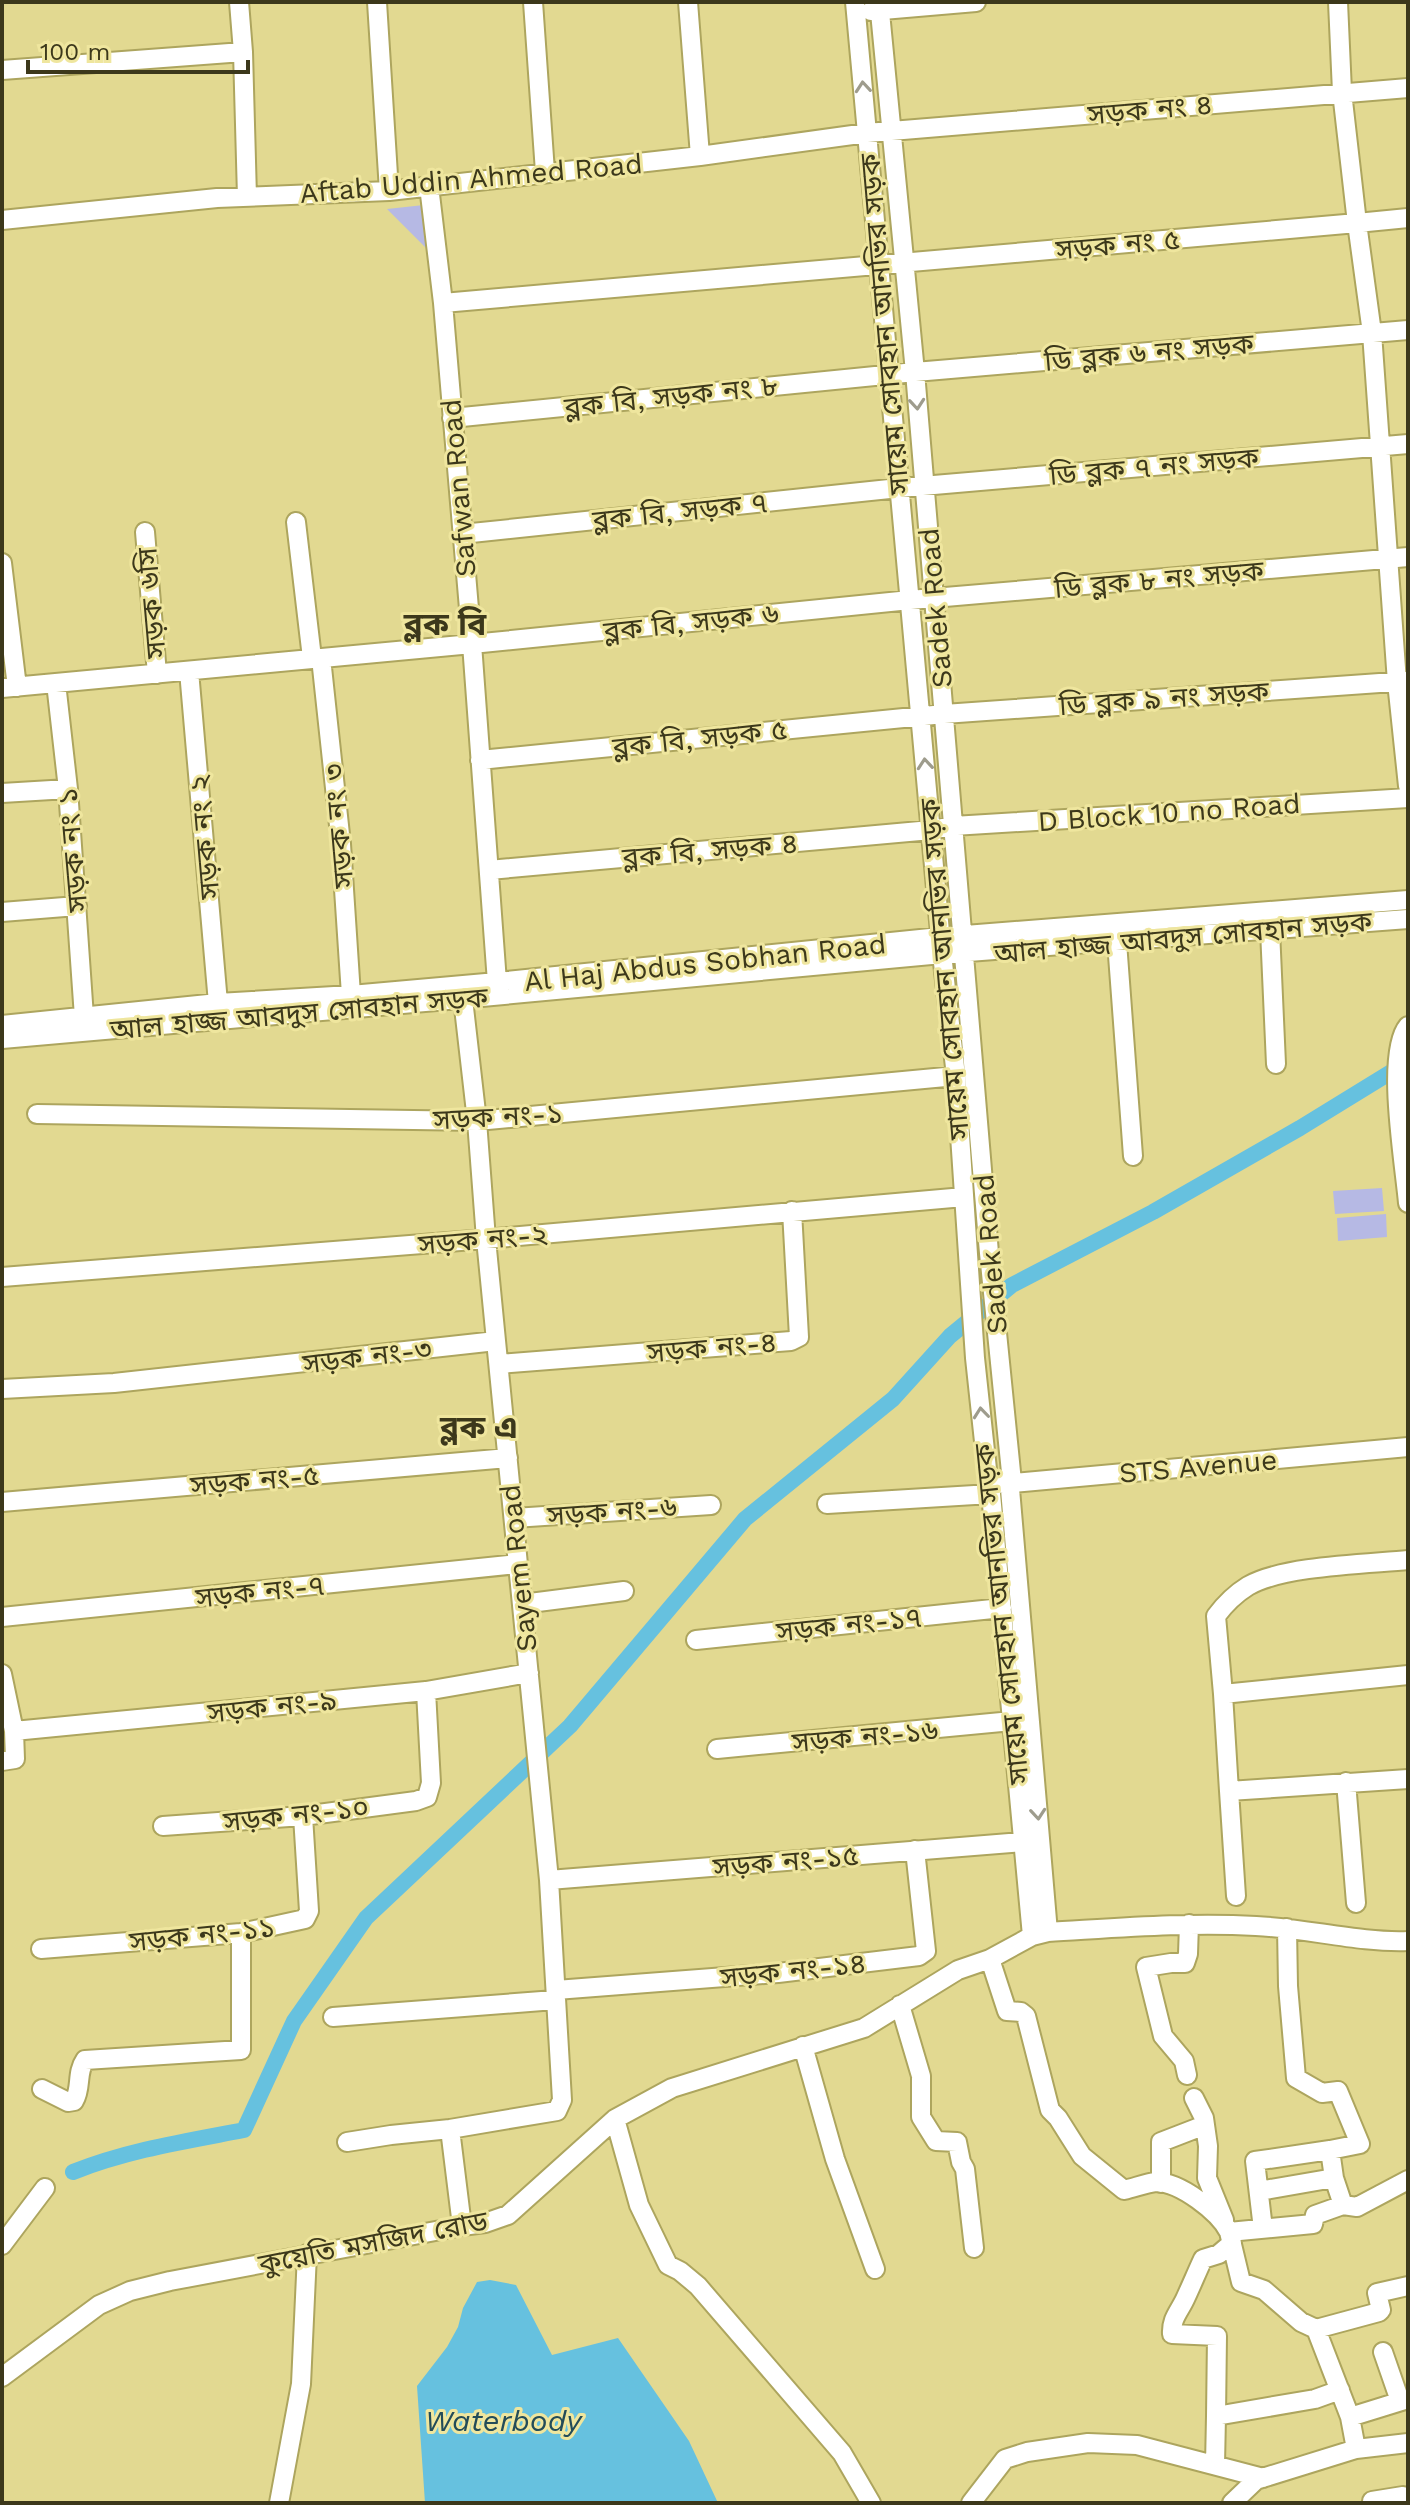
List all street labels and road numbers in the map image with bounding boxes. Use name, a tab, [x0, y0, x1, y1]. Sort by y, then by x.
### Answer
street label: সড়ক নং ৪	[1085, 88, 1214, 131]
street label: Aftab Uddin Ahmed Road	[298, 147, 644, 210]
street label: সায়েম সোবহান আনভির সড়ক	[853, 152, 916, 497]
street label: সড়ক নং ৫	[1053, 223, 1182, 266]
street label: ডি ব্লক ৬ নং সড়ক	[1042, 327, 1256, 378]
street label: ব্লক বি, সড়ক নং ৮	[562, 369, 779, 424]
street label: Safwan Road	[434, 398, 483, 578]
street label: ডি ব্লক ৭ নং সড়ক	[1047, 441, 1261, 492]
street label: ব্লক বি, সড়ক ৭	[590, 486, 769, 537]
street label: Sadek Road	[912, 527, 959, 689]
street label: সড়ক ৬সি	[130, 546, 173, 661]
street label: ডি ব্লক ৮ নং সড়ক	[1052, 554, 1266, 605]
street label: ব্লক বি, সড়ক ৬	[601, 597, 780, 648]
street label: ডি ব্লক ৯ নং সড়ক	[1057, 675, 1270, 722]
street label: ব্লক বি, সড়ক ৫	[610, 713, 789, 764]
street label: সড়ক নং ৩	[317, 762, 360, 891]
street label: সড়ক নং ২	[183, 773, 226, 902]
street label: সড়ক নং ১	[51, 786, 94, 915]
street label: D Block 10 no Road	[1037, 787, 1301, 838]
street label: সায়েম সোবহান আনভির সড়ক	[913, 797, 976, 1142]
street label: ব্লক বি, সড়ক ৪	[620, 826, 799, 875]
street label: আল হাজ্জ আবদুস সোবহান সড়ক	[992, 904, 1374, 971]
street label: Al Haj Abdus Sobhan Road	[523, 927, 888, 998]
street label: আল হাজ্জ আবদুস সোবহান সড়ক	[108, 980, 490, 1047]
street label: সড়ক নং-১	[431, 1097, 564, 1136]
street label: Sadek Road	[967, 1173, 1014, 1335]
street label: সড়ক নং-২	[416, 1217, 549, 1262]
street label: সড়ক নং-৪	[645, 1325, 778, 1370]
street label: সড়ক নং-৩	[300, 1332, 433, 1381]
street label: সায়েম সোবহান আনভির সড়ক	[967, 1442, 1036, 1787]
street label: STS Avenue	[1118, 1443, 1278, 1490]
street label: সড়ক নং-৫	[188, 1458, 321, 1503]
street label: Sayem Road	[493, 1483, 544, 1653]
street label: সড়ক নং-৬	[545, 1491, 678, 1533]
street label: সড়ক নং-৭	[193, 1568, 326, 1615]
street label: সড়ক নং-১৭	[774, 1600, 923, 1649]
street label: সড়ক নং-৯	[205, 1683, 338, 1730]
street label: সড়ক নং-১৬	[790, 1714, 939, 1759]
street label: সড়ক নং-১০	[221, 1790, 370, 1839]
street label: সড়ক নং-১৫	[711, 1839, 860, 1884]
street label: সড়ক নং-১১	[127, 1910, 276, 1959]
street label: সড়ক নং-১৪	[718, 1946, 867, 1995]
street label: কুয়েতি মসজিদ রোড	[255, 2204, 491, 2281]

